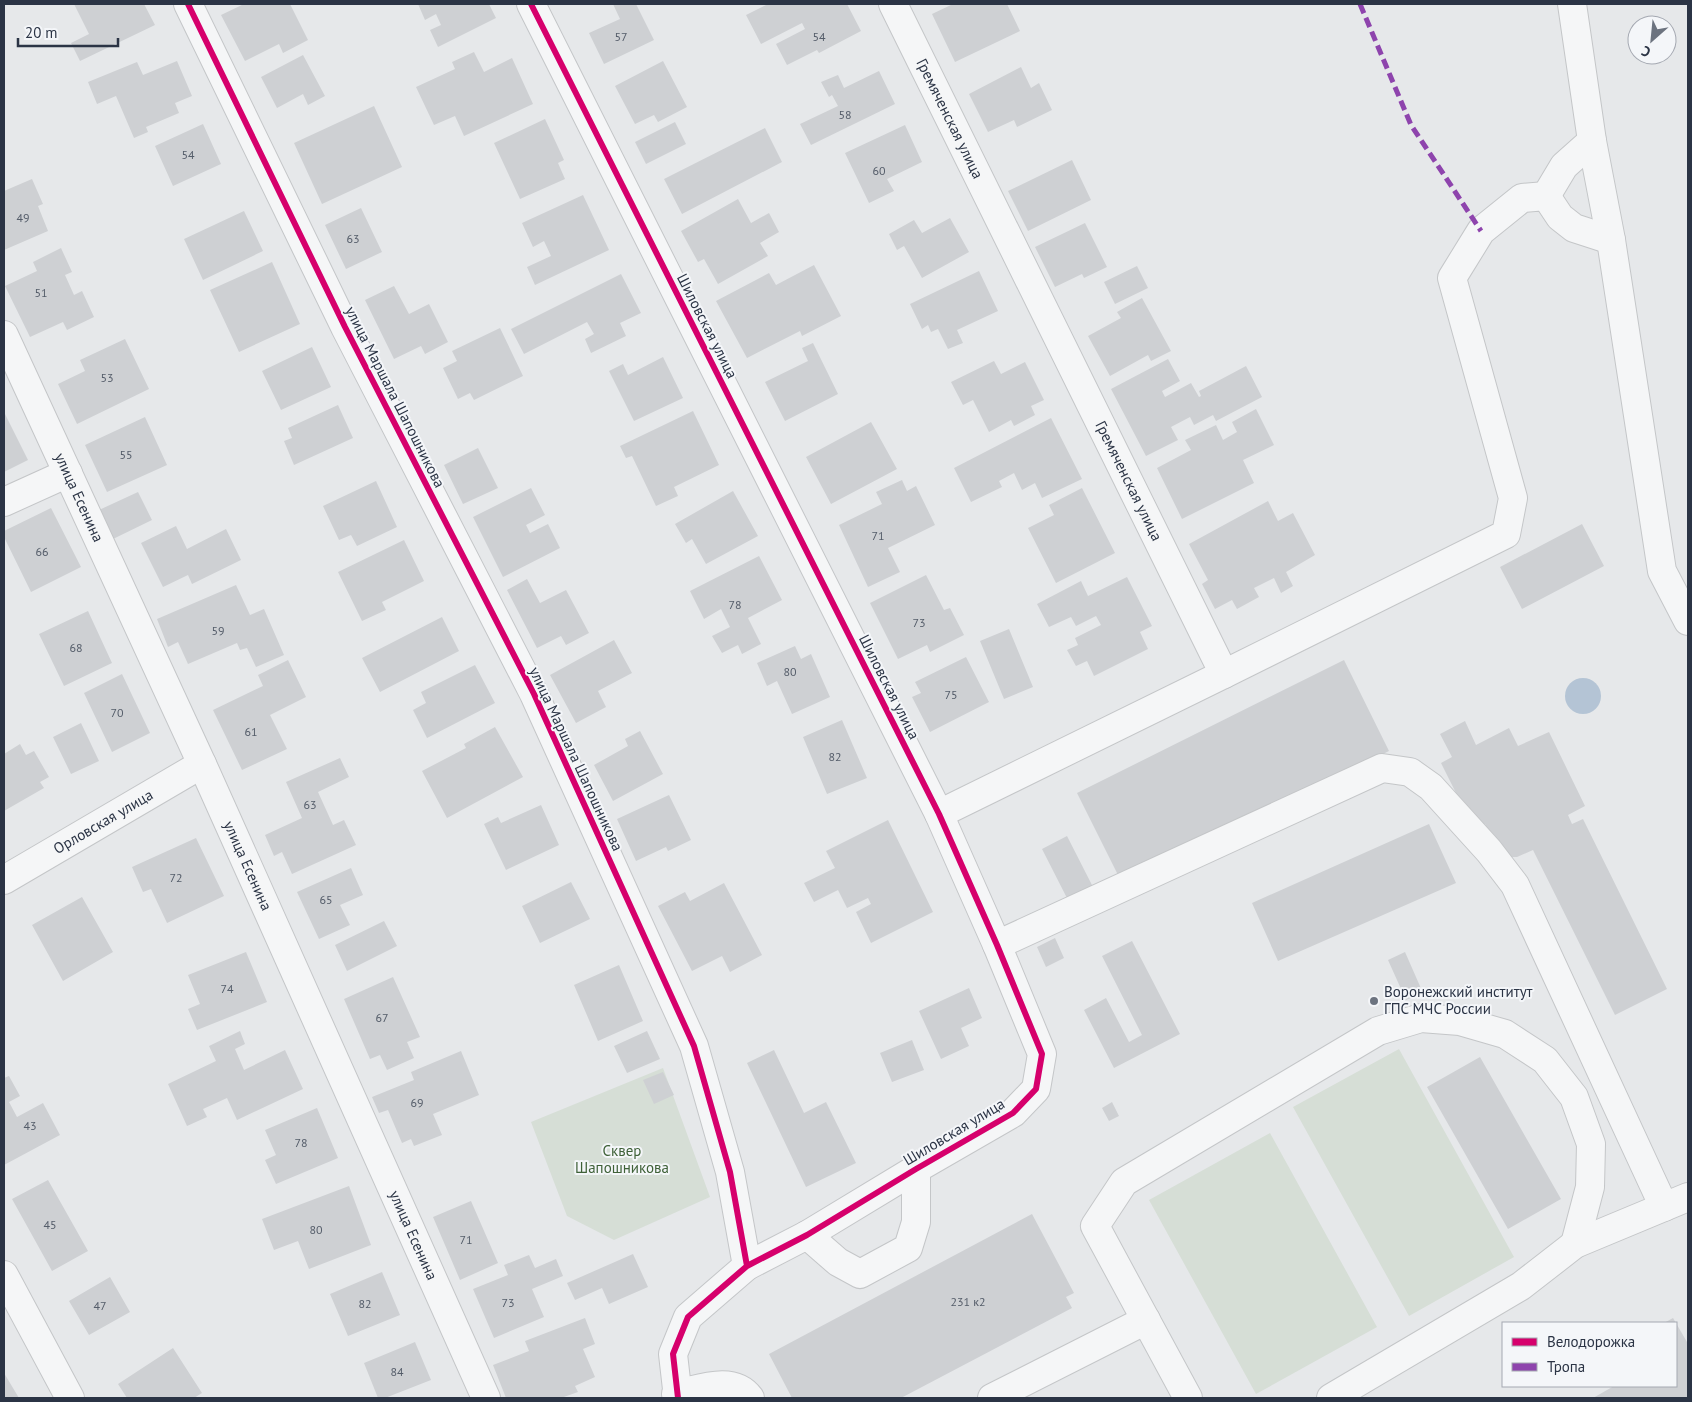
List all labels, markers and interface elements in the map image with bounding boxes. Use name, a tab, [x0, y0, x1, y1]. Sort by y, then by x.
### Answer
scale bar	[18, 15, 118, 47]
north arrow	[1627, 15, 1677, 65]
text: 20 m	[25, 23, 58, 42]
house number: 57	[614, 29, 628, 44]
house number: 54	[812, 29, 826, 44]
text: С	[1638, 42, 1654, 61]
street label: Гремяченская улица	[913, 55, 988, 182]
house number: 58	[838, 107, 852, 122]
house number: 54	[181, 147, 195, 162]
house number: 60	[872, 163, 886, 178]
house number: 49	[16, 210, 30, 225]
house number: 63	[346, 231, 360, 246]
street label: Шиловская улица	[673, 270, 742, 381]
house number: 51	[34, 285, 48, 300]
street label: улица Маршала Шапошникова	[341, 303, 450, 491]
house number: 53	[100, 370, 114, 385]
street label: Гремяченская улица	[1091, 418, 1167, 544]
house number: 55	[119, 447, 133, 462]
street label: улица Есенина	[51, 450, 108, 545]
house number: 71	[871, 528, 885, 543]
house number: 66	[35, 544, 49, 559]
house number: 78	[728, 597, 742, 612]
house number: 73	[912, 615, 926, 630]
house number: 59	[211, 623, 225, 638]
street label: Шиловская улица	[855, 631, 924, 742]
house number: 68	[69, 640, 83, 655]
street label: улица Маршала Шапошникова	[525, 664, 628, 854]
house number: 80	[783, 664, 797, 679]
house number: 75	[944, 687, 958, 702]
house number: 70	[110, 705, 124, 720]
house number: 61	[244, 724, 258, 739]
house number: 82	[828, 749, 842, 764]
street label: Орловская улица	[50, 785, 156, 858]
house number: 63	[303, 797, 317, 812]
street label: улица Есенина	[220, 818, 276, 913]
house number: 72	[169, 870, 183, 885]
house number: 65	[319, 892, 333, 907]
house number: 74	[220, 981, 234, 996]
place label: Воронежский институт ГПС МЧС России	[1384, 982, 1533, 1018]
marker: Воронежский институт ГПС МЧС России	[1368, 995, 1380, 1007]
house number: 67	[375, 1010, 389, 1025]
street label: Шиловская улица	[900, 1094, 1008, 1169]
house number: 69	[410, 1095, 424, 1110]
house number: 43	[23, 1118, 37, 1133]
house number: 78	[294, 1135, 308, 1150]
park label: Сквер Шапошникова	[575, 1141, 669, 1177]
street label: улица Есенина	[385, 1187, 442, 1283]
house number: 45	[43, 1217, 57, 1232]
house number: 80	[309, 1222, 323, 1237]
house number: 71	[459, 1232, 473, 1247]
house number: 231 к2	[950, 1294, 986, 1309]
house number: 73	[501, 1295, 515, 1310]
house number: 82	[358, 1296, 372, 1311]
house number: 47	[93, 1298, 107, 1313]
legend	[1502, 1322, 1677, 1387]
text: Велодорожка	[1547, 1332, 1635, 1351]
text: Тропа	[1547, 1357, 1585, 1376]
house number: 84	[390, 1364, 404, 1379]

